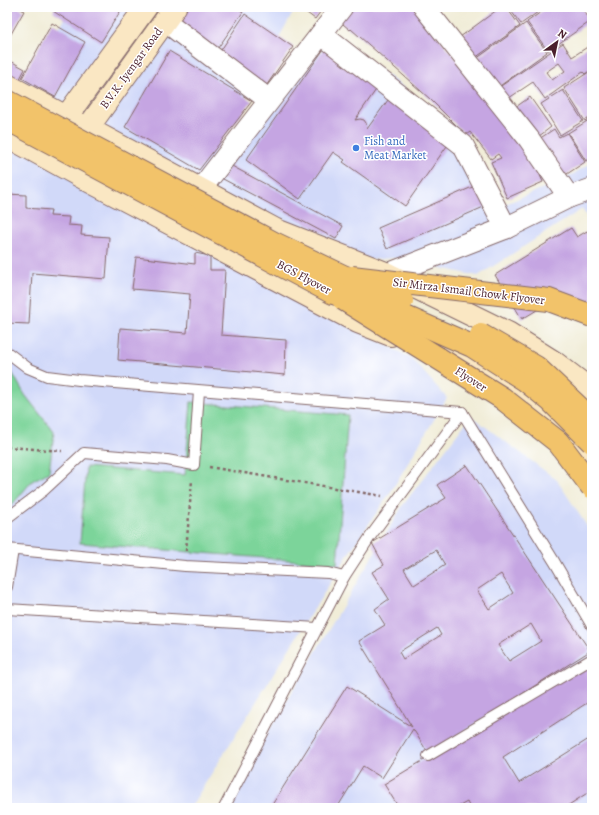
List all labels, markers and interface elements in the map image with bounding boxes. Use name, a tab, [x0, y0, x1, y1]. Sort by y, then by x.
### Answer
north arrow	[537, 22, 577, 62]
street label: B.V.K. Iyengar Road	[96, 24, 166, 112]
text: N	[555, 26, 570, 43]
place label: Fish and Meat Market	[364, 133, 427, 163]
marker: Fish and Meat Market	[351, 143, 361, 153]
street label: BGS Flyover	[274, 256, 334, 298]
street label: Sir Mirza Ismail Chowk Flyover	[392, 274, 546, 308]
street label: Flyover	[452, 363, 490, 395]

